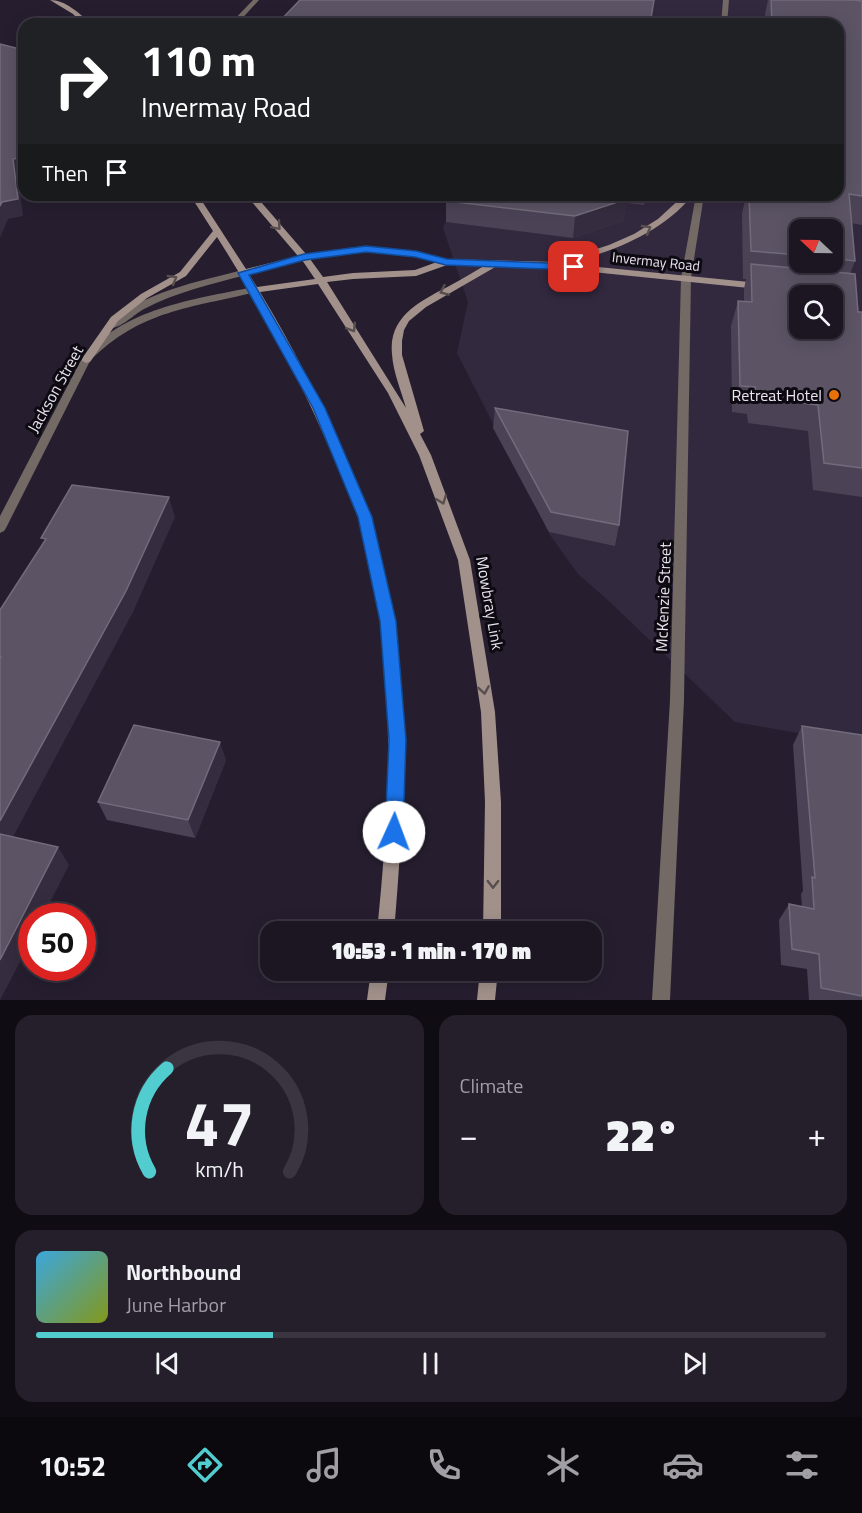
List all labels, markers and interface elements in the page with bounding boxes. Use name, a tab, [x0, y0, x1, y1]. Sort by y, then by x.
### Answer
text: 110 m	[141, 28, 256, 92]
icon: right	[42, 42, 120, 120]
text: Invermay Road	[141, 86, 311, 127]
text: Then	[42, 156, 88, 190]
icon: arrive	[100, 156, 133, 189]
one-way arrow	[270, 219, 281, 230]
north arrow	[789, 219, 843, 273]
map controls	[789, 219, 843, 339]
one-way arrow	[641, 225, 651, 237]
pin	[548, 241, 599, 292]
street label: Invermay Road	[611, 246, 701, 276]
icon: arrive	[557, 250, 590, 283]
one-way arrow	[167, 275, 178, 287]
one-way arrow	[439, 284, 450, 296]
button: search	[789, 285, 843, 339]
one-way arrow	[345, 322, 357, 332]
street label: Jackson Street	[21, 341, 89, 437]
place label: Retreat Hotel	[732, 383, 822, 407]
marker: Retreat Hotel	[827, 388, 841, 402]
one-way arrow	[435, 494, 447, 505]
street label: McKenzie Street	[649, 541, 677, 652]
street label: Mowbray Link	[470, 554, 510, 652]
one-way arrow	[478, 685, 490, 694]
position arrow	[362, 800, 426, 864]
one-way arrow	[487, 880, 499, 889]
speed limit sign: 50	[18, 903, 96, 981]
text: 10:53 · 1 min · 170 m	[331, 934, 531, 968]
text: Climate	[460, 1070, 523, 1101]
text: 47	[184, 1075, 254, 1170]
text: 22°	[606, 1100, 680, 1168]
text: −	[460, 1110, 478, 1160]
text: +	[808, 1110, 826, 1160]
text: km/h	[195, 1153, 244, 1185]
text: Northbound	[126, 1255, 241, 1289]
text: June Harbor	[126, 1289, 226, 1320]
icon: previous	[151, 1347, 184, 1380]
icon: pause	[414, 1347, 447, 1380]
icon: next	[678, 1347, 711, 1380]
icon: directions	[184, 1444, 226, 1486]
icon: music	[303, 1444, 345, 1486]
icon: phone	[423, 1444, 465, 1486]
icon: climate	[542, 1444, 584, 1486]
icon: car	[662, 1444, 704, 1486]
icon: filters	[781, 1444, 823, 1486]
text: 10:52	[39, 1445, 106, 1486]

